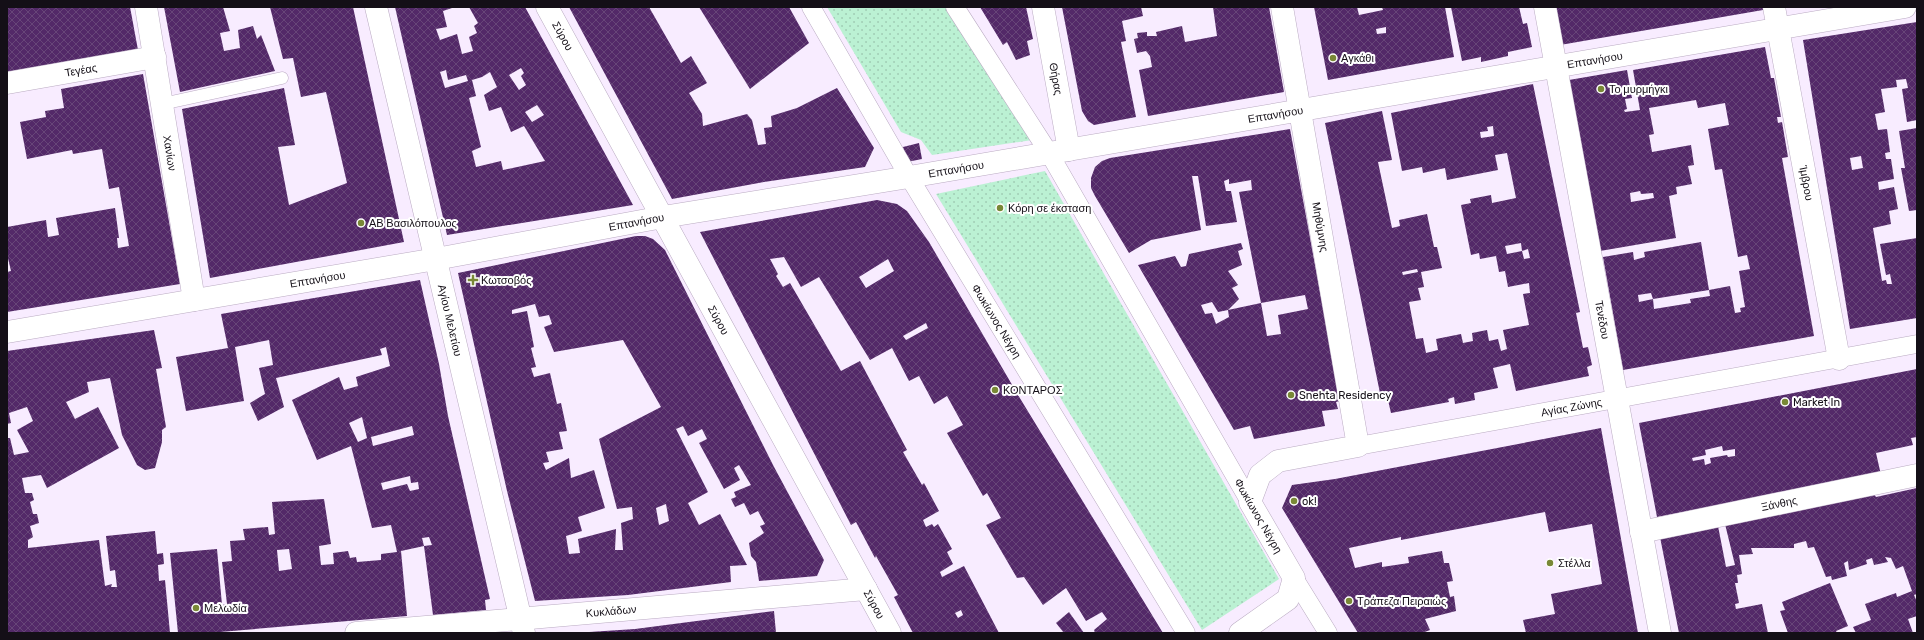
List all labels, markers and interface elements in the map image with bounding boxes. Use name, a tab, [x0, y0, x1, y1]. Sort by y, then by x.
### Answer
street label: Σύρου	[550, 19, 576, 53]
street label: Επτανήσου	[1566, 49, 1624, 71]
place label: Αγκάθι	[1341, 52, 1374, 65]
marker: Αγκάθι	[1328, 53, 1338, 63]
street label: Τεγέας	[64, 61, 98, 79]
street label: Θήρας	[1047, 62, 1065, 96]
place label: Το μυρμήγκι	[1609, 83, 1668, 96]
marker: Το μυρμήγκι	[1596, 84, 1606, 94]
street label: Επτανήσου	[1247, 103, 1304, 126]
street label: Χανίων	[161, 134, 179, 172]
street label: Επτανήσου	[927, 158, 985, 180]
street label: Ίμβρου	[1797, 163, 1816, 202]
street label: Μηθύμνης	[1309, 201, 1331, 253]
place label: Κόρη σε έκσταση	[1008, 202, 1091, 215]
marker: Κόρη σε έκσταση	[995, 203, 1005, 213]
street label: Επτανήσου	[608, 210, 665, 233]
place label: ΑΒ Βασιλόπουλος	[369, 217, 457, 230]
marker: ΑΒ Βασιλόπουλος	[356, 218, 366, 228]
street label: Επτανήσου	[289, 268, 346, 290]
place label: Κωτσοβός	[481, 274, 531, 287]
marker: Κωτσοβός	[468, 275, 478, 285]
street label: Φωκίωνος Νέγρη	[969, 282, 1024, 361]
street label: Αγίου Μελετίου	[435, 283, 465, 358]
street label: Τενέδου	[1593, 299, 1612, 340]
street label: Σύρου	[705, 303, 732, 337]
place label: ΚΟΝΤΑΡΟΣ	[1003, 384, 1063, 397]
marker: ΚΟΝΤΑΡΟΣ	[990, 385, 1000, 395]
place label: Snehta Residency	[1299, 389, 1391, 402]
marker: Snehta Residency	[1286, 390, 1296, 400]
street label: Αγίας Ζώνης	[1540, 395, 1603, 419]
place label: Market In	[1793, 396, 1840, 409]
marker: Market In	[1780, 397, 1790, 407]
street label: Φωκίωνος Νέγρη	[1231, 476, 1285, 556]
street label: Ξάνθης	[1760, 493, 1798, 514]
place label: ok!	[1302, 495, 1317, 508]
marker: ok!	[1289, 496, 1299, 506]
place label: Στέλλα	[1558, 557, 1591, 570]
marker: Στέλλα	[1545, 558, 1555, 568]
street label: Σύρου	[861, 587, 887, 621]
place label: Τράπεζα Πειραιώς	[1357, 595, 1446, 608]
marker: Τράπεζα Πειραιώς	[1344, 596, 1354, 606]
place label: Μελωδία	[204, 602, 248, 615]
street label: Κυκλάδων	[585, 602, 637, 620]
marker: Μελωδία	[191, 603, 201, 613]

